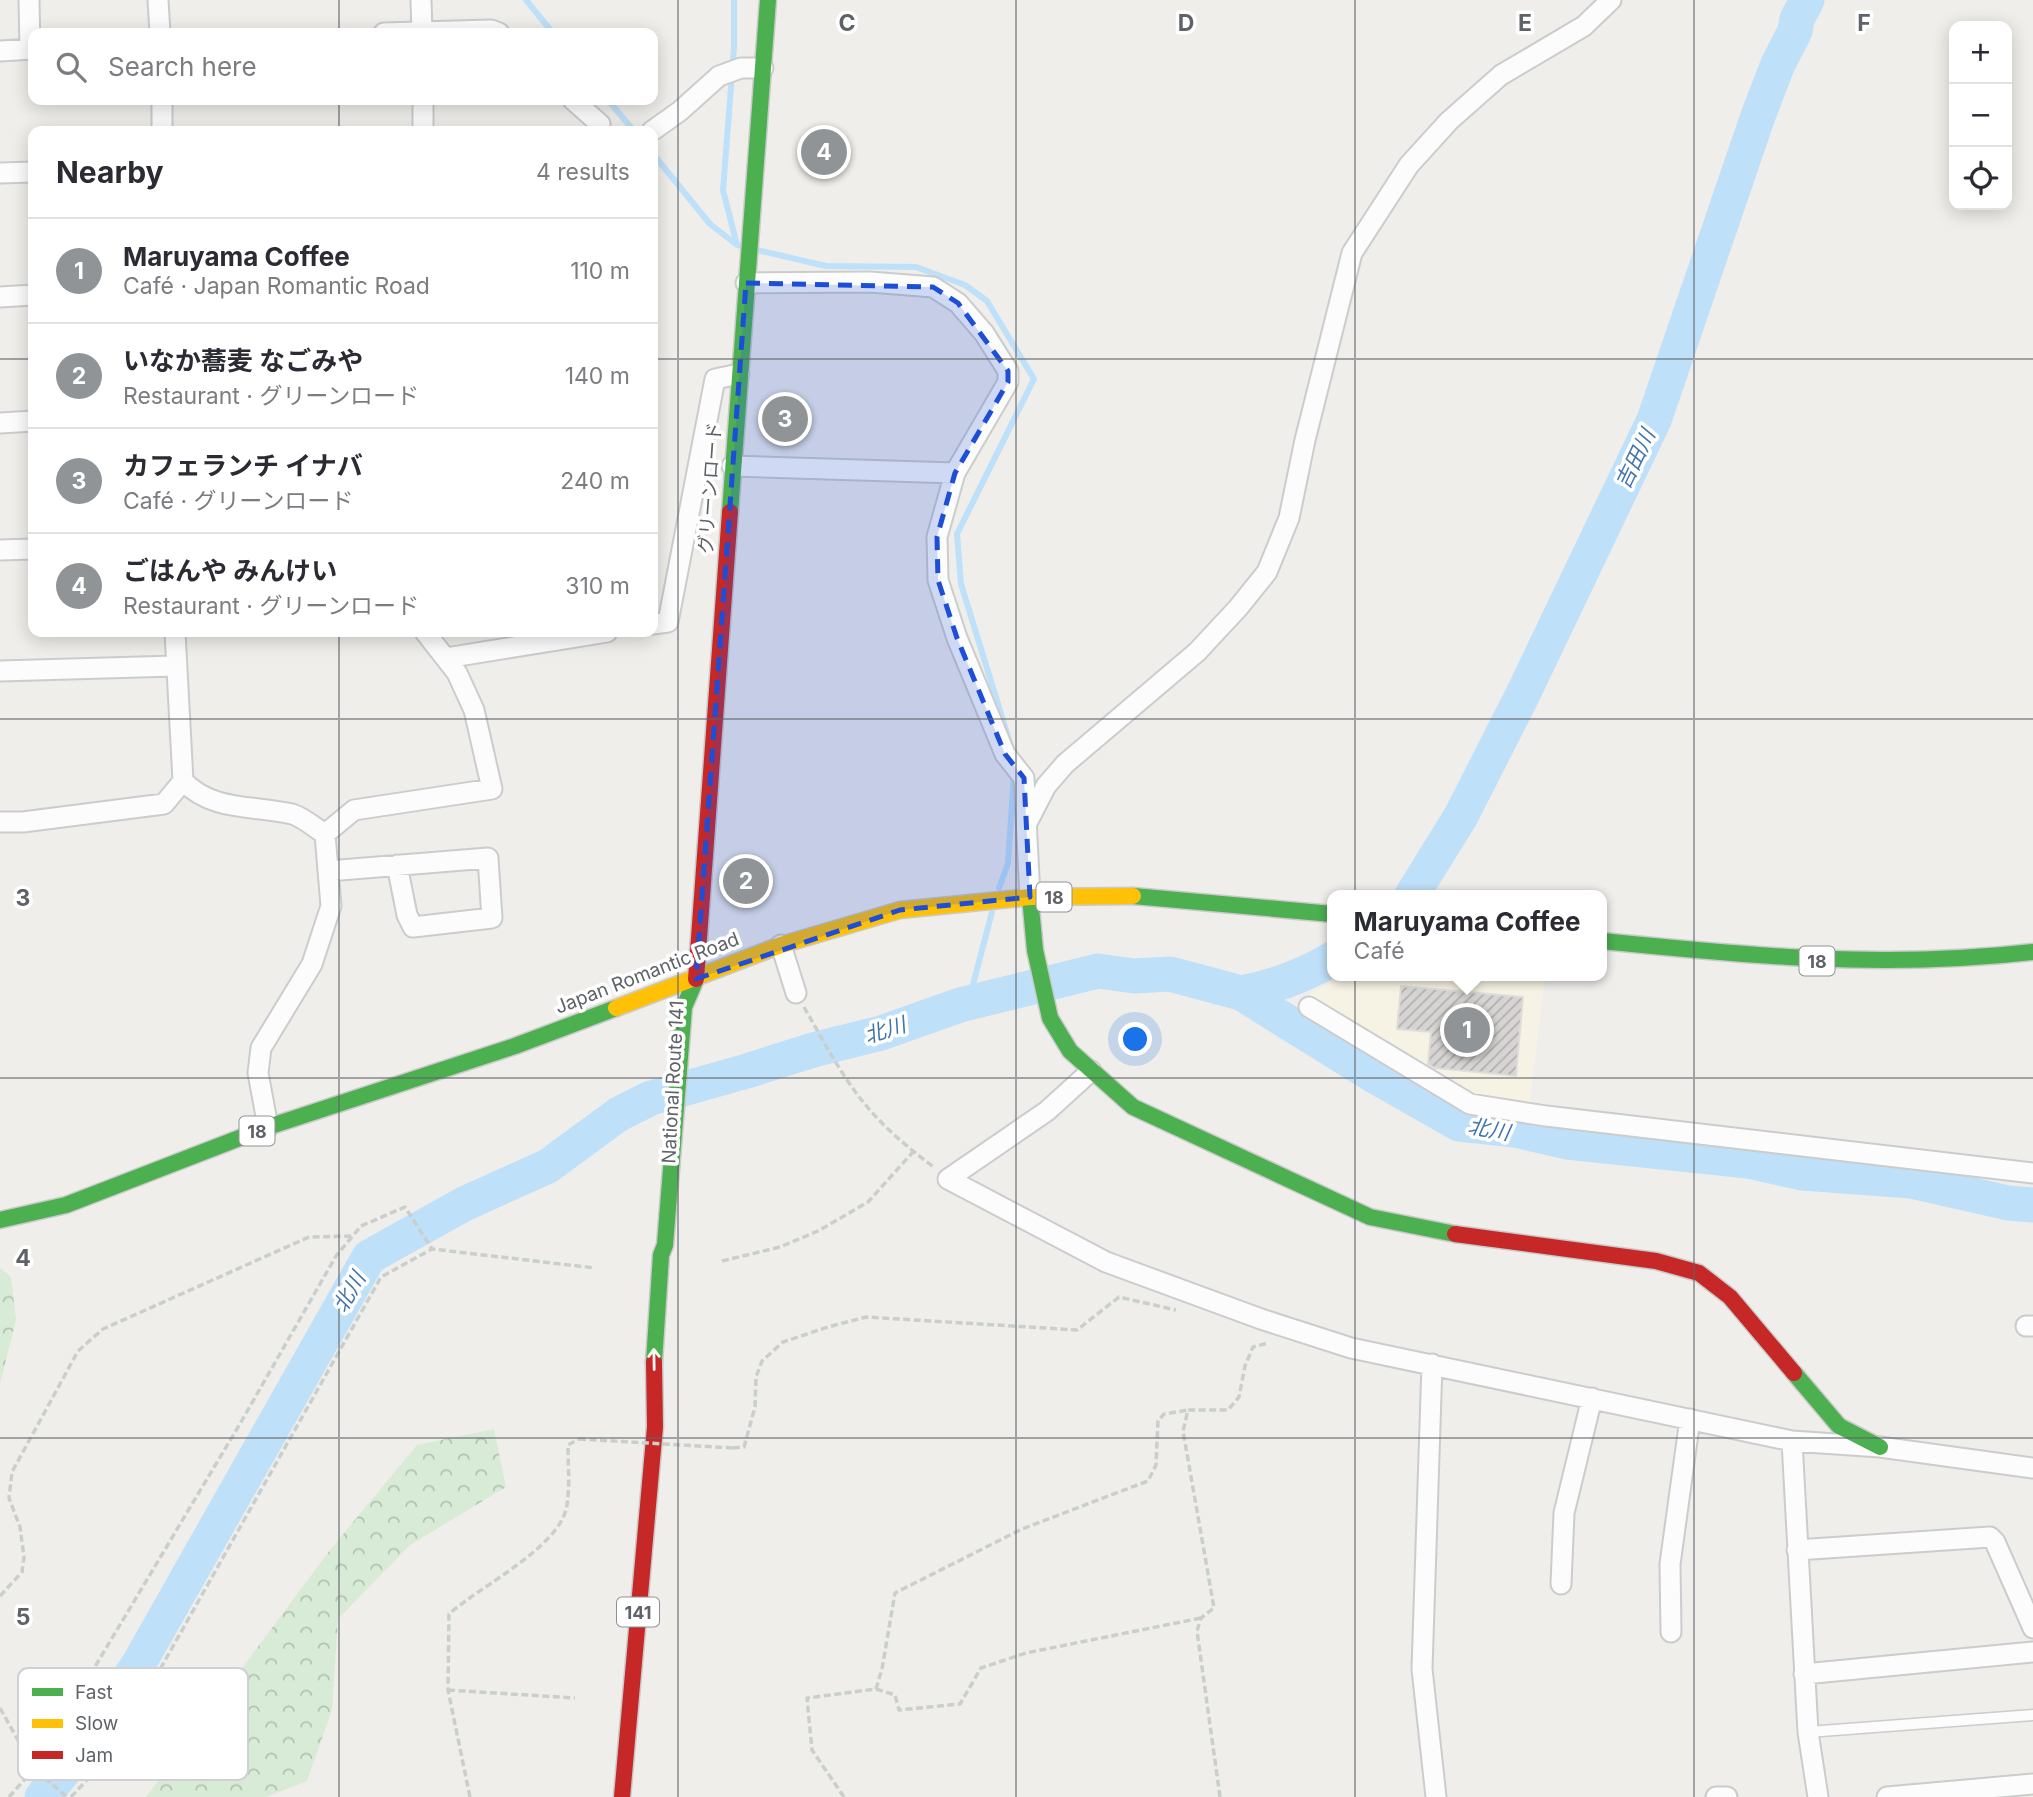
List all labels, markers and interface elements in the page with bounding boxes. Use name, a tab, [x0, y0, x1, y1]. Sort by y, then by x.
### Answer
text: C	[838, 9, 856, 37]
text: D	[1178, 9, 1194, 37]
text: E	[1518, 9, 1532, 37]
text: F	[1857, 9, 1871, 37]
map controls	[1949, 21, 2012, 210]
button: +	[1949, 21, 2012, 84]
search box	[28, 28, 658, 105]
icon: search	[52, 48, 90, 86]
text: Search here	[108, 51, 257, 82]
button: −	[1949, 84, 2012, 147]
pin: 4	[801, 126, 847, 178]
button: locate	[1949, 147, 2012, 210]
text: Nearby	[56, 154, 164, 190]
text: 4 results	[536, 158, 630, 186]
text: Maruyama Coffee	[123, 241, 350, 272]
text: 1	[74, 257, 84, 285]
text: 110 m	[570, 257, 630, 285]
text: Café · Japan Romantic Road	[123, 272, 430, 300]
text: いなか蕎麦 なごみや	[123, 345, 363, 376]
text: 2	[72, 362, 86, 390]
text: 140 m	[565, 362, 630, 390]
text: Restaurant · グリーンロード	[123, 382, 419, 410]
pin: 3	[762, 393, 808, 445]
street label: グリーンロード	[694, 421, 726, 555]
water label: 吉田川	[1610, 423, 1661, 493]
text: カフェランチ イナバ	[123, 450, 363, 481]
text: 3	[72, 467, 86, 495]
text: 240 m	[560, 467, 630, 495]
text: Café · グリーンロード	[123, 487, 353, 515]
text: ごはんや みんけい	[123, 555, 337, 586]
text: 4	[71, 572, 87, 600]
text: 310 m	[565, 572, 630, 600]
text: Restaurant · グリーンロード	[123, 592, 419, 620]
pin: 2	[723, 855, 769, 907]
road number: 18	[1036, 882, 1072, 912]
text: 3	[16, 884, 30, 912]
popup	[1327, 890, 1607, 981]
text: Maruyama Coffee	[1354, 906, 1580, 937]
street label: Japan Romantic Road	[552, 927, 742, 1019]
text: Café	[1354, 937, 1405, 965]
road number: 18	[1800, 946, 1834, 976]
street label: National Route 141	[657, 1000, 689, 1164]
pin: 1	[1444, 1004, 1490, 1056]
water label: 北川	[861, 1011, 911, 1048]
your location	[1118, 1022, 1152, 1056]
water label: 北川	[1466, 1113, 1514, 1145]
road number: 18	[240, 1116, 274, 1146]
text: 4	[15, 1244, 31, 1272]
water label: 北川	[328, 1266, 371, 1316]
one-way arrow	[647, 1348, 661, 1371]
road number: 141	[617, 1597, 659, 1626]
text: 5	[16, 1603, 30, 1631]
legend	[18, 1668, 248, 1780]
text: Fast	[75, 1681, 113, 1704]
text: Slow	[75, 1712, 118, 1735]
text: Jam	[75, 1744, 113, 1767]

